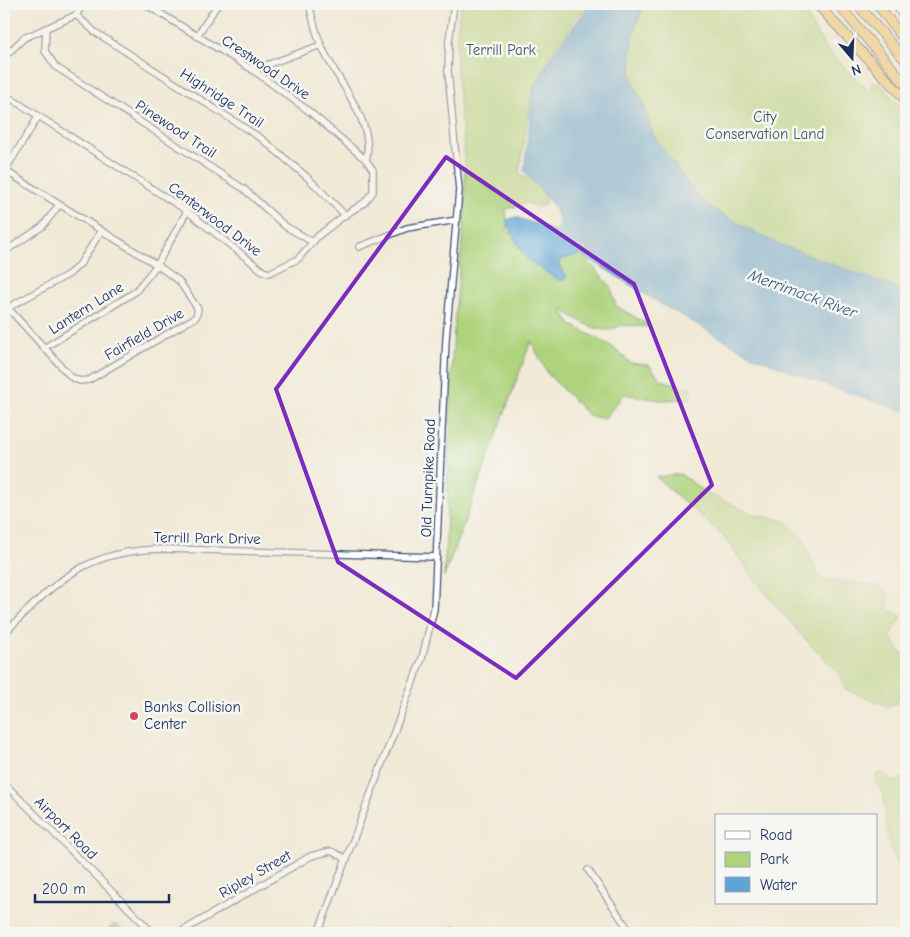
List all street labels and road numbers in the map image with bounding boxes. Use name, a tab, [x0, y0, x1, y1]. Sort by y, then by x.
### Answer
street label: Crestwood Drive	[218, 31, 314, 103]
street label: Highridge Trail	[177, 64, 267, 132]
street label: Pinewood Trail	[132, 96, 220, 162]
street label: Centerwood Drive	[165, 178, 266, 260]
street label: Lantern Lane	[45, 278, 127, 338]
street label: Fairfield Drive	[101, 304, 187, 364]
street label: Old Turnpike Road	[417, 418, 439, 538]
street label: Terrill Park Drive	[153, 528, 261, 548]
street label: Airport Road	[31, 793, 101, 863]
street label: Ripley Street	[216, 846, 295, 902]

